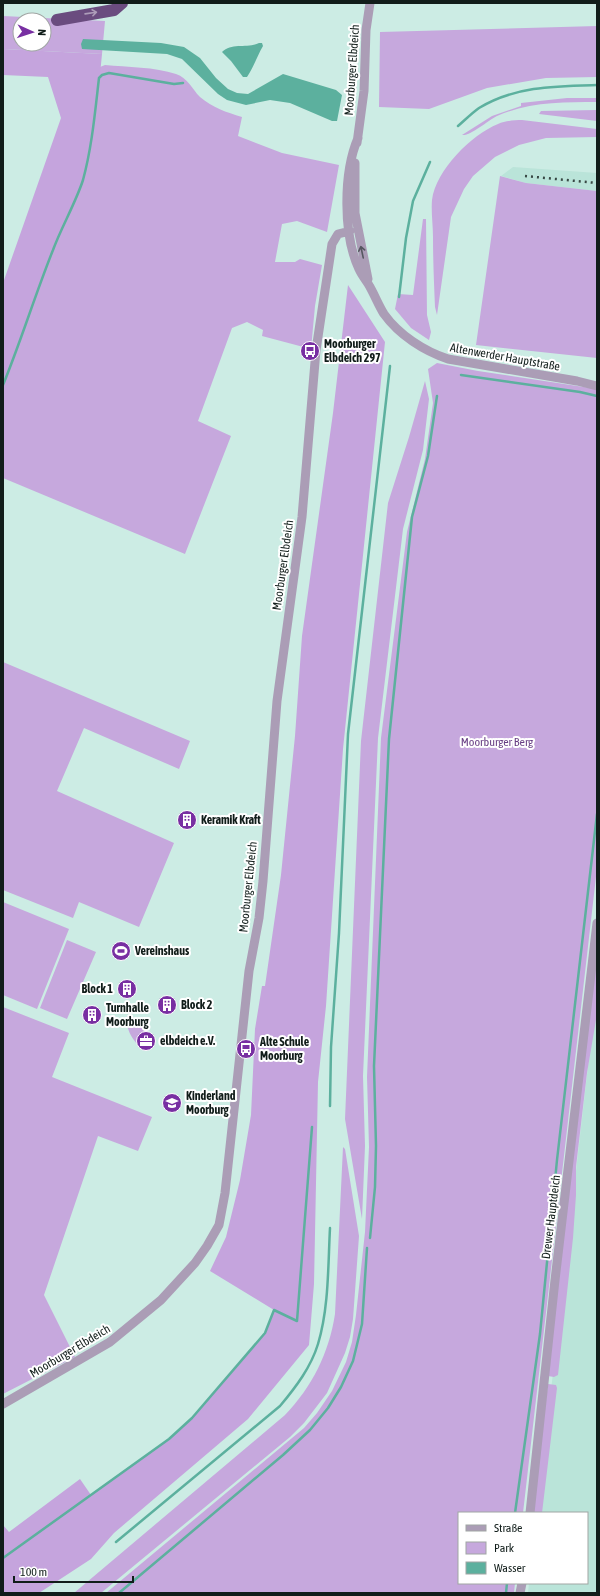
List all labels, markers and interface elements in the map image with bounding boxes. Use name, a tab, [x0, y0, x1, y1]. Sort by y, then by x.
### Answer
one-way arrow	[84, 9, 97, 17]
north arrow	[12, 12, 52, 52]
street label: Moorburger Elbdeich	[342, 24, 362, 116]
text: N	[36, 29, 48, 36]
one-way arrow	[358, 246, 366, 259]
place label: Moorburger Elbdeich 297	[324, 337, 381, 365]
bus stop icon: Moorburger Elbdeich 297	[299, 340, 321, 362]
street label: Altenwerder Hauptstraße	[449, 340, 561, 374]
street label: Moorburger Elbdeich	[270, 519, 296, 611]
park label: Moorburger Berg	[461, 735, 534, 749]
building icon: Keramik Kraft	[176, 809, 198, 831]
place label: Keramik Kraft	[201, 813, 261, 827]
street label: Moorburger Elbdeich	[236, 841, 260, 933]
sports icon: Vereinshaus	[110, 940, 132, 962]
place label: Vereinshaus	[134, 944, 190, 958]
building icon: Block 1	[116, 978, 138, 1000]
place label: Block 1	[82, 982, 113, 996]
building icon: Block 2	[156, 994, 178, 1016]
place label: Block 2	[181, 998, 213, 1012]
place label: Turnhalle Moorburg	[106, 1001, 150, 1029]
building icon: Turnhalle Moorburg	[81, 1004, 103, 1026]
office icon: elbdeich e.V.	[135, 1030, 157, 1052]
place label: elbdeich e.V.	[160, 1034, 215, 1048]
place label: Alte Schule Moorburg	[259, 1035, 310, 1063]
bus stop icon: Alte Schule Moorburg	[235, 1038, 257, 1060]
place label: Kinderland Moorburg	[186, 1089, 236, 1117]
school or university icon: Kinderland Moorburg	[161, 1092, 183, 1114]
street label: Drewer Hauptdeich	[539, 1174, 563, 1260]
street label: Moorburger Elbdeich	[27, 1322, 113, 1380]
legend	[458, 1512, 588, 1584]
text: Straße	[494, 1521, 522, 1535]
text: Park	[494, 1541, 515, 1555]
scale bar	[14, 1558, 133, 1584]
text: Wasser	[494, 1561, 526, 1575]
text: 100 m	[20, 1565, 47, 1579]

